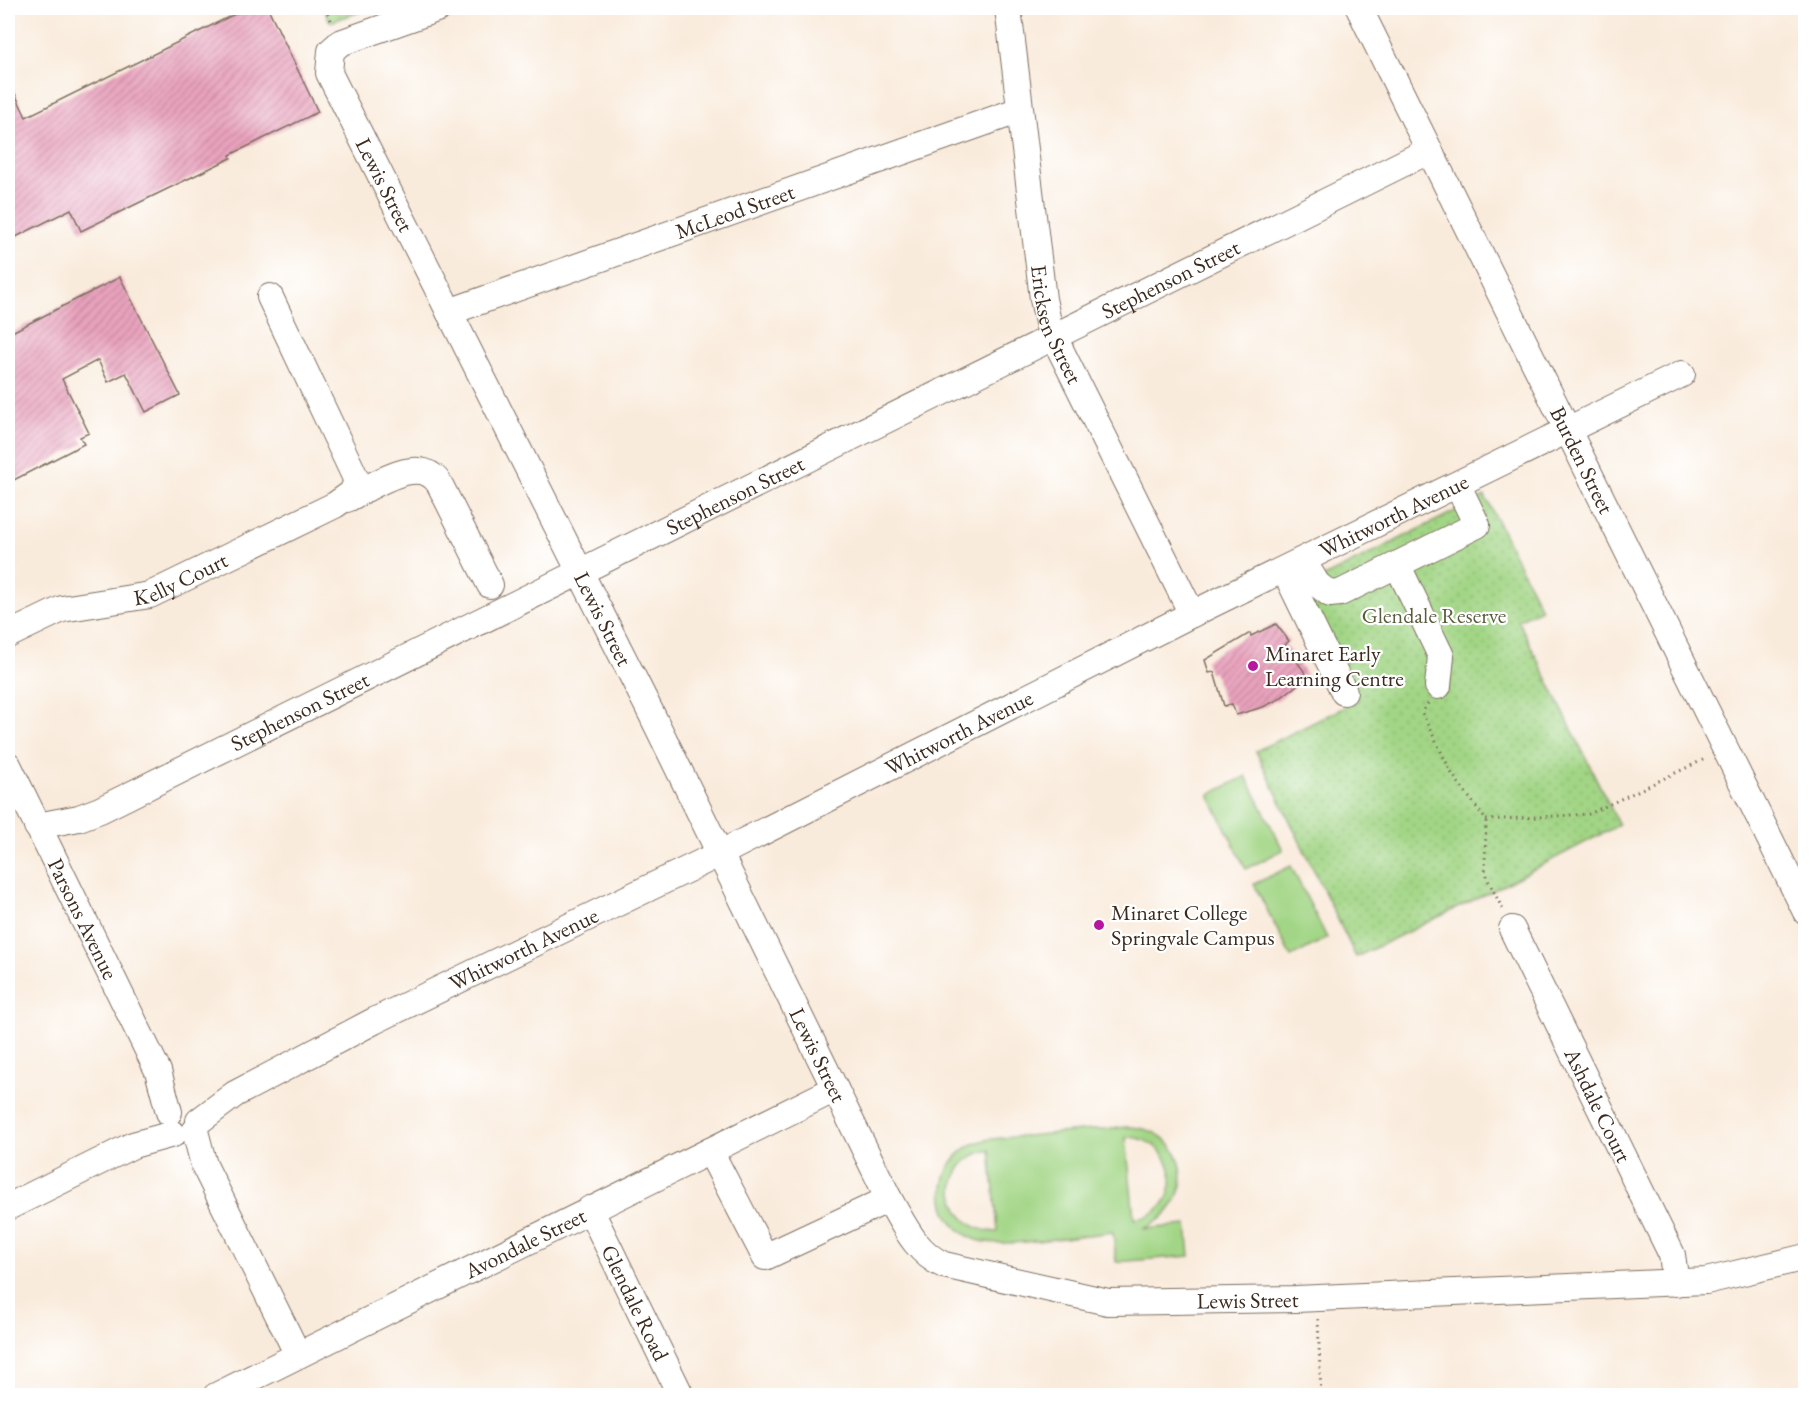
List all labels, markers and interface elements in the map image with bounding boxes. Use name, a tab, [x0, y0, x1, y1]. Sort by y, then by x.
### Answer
street label: Lewis Street	[349, 133, 421, 237]
street label: McLeod Street	[671, 176, 798, 245]
street label: Stephenson Street	[1096, 232, 1244, 325]
street label: Ericksen Street	[1024, 263, 1089, 389]
street label: Burden Street	[1544, 401, 1621, 518]
street label: Stephenson Street	[661, 448, 809, 541]
street label: Whitworth Avenue	[1314, 466, 1473, 564]
street label: Kelly Court	[132, 545, 232, 612]
street label: Lewis Street	[568, 567, 639, 671]
park label: Glendale Reserve	[1362, 601, 1507, 630]
place label: Minaret Early Learning Centre	[1265, 639, 1404, 693]
marker: Minaret Early Learning Centre	[1246, 659, 1260, 673]
street label: Stephenson Street	[226, 664, 374, 757]
street label: Whitworth Avenue	[880, 683, 1038, 782]
street label: Parsons Avenue	[41, 853, 125, 984]
place label: Minaret College Springvale Campus	[1111, 898, 1275, 952]
street label: Whitworth Avenue	[444, 900, 603, 997]
marker: Minaret College Springvale Campus	[1092, 918, 1106, 932]
street label: Lewis Street	[783, 1003, 854, 1107]
street label: Ashdale Court	[1558, 1042, 1639, 1167]
street label: Avondale Street	[459, 1200, 591, 1285]
street label: Glendale Road	[595, 1240, 676, 1366]
street label: Lewis Street	[1196, 1284, 1299, 1315]

